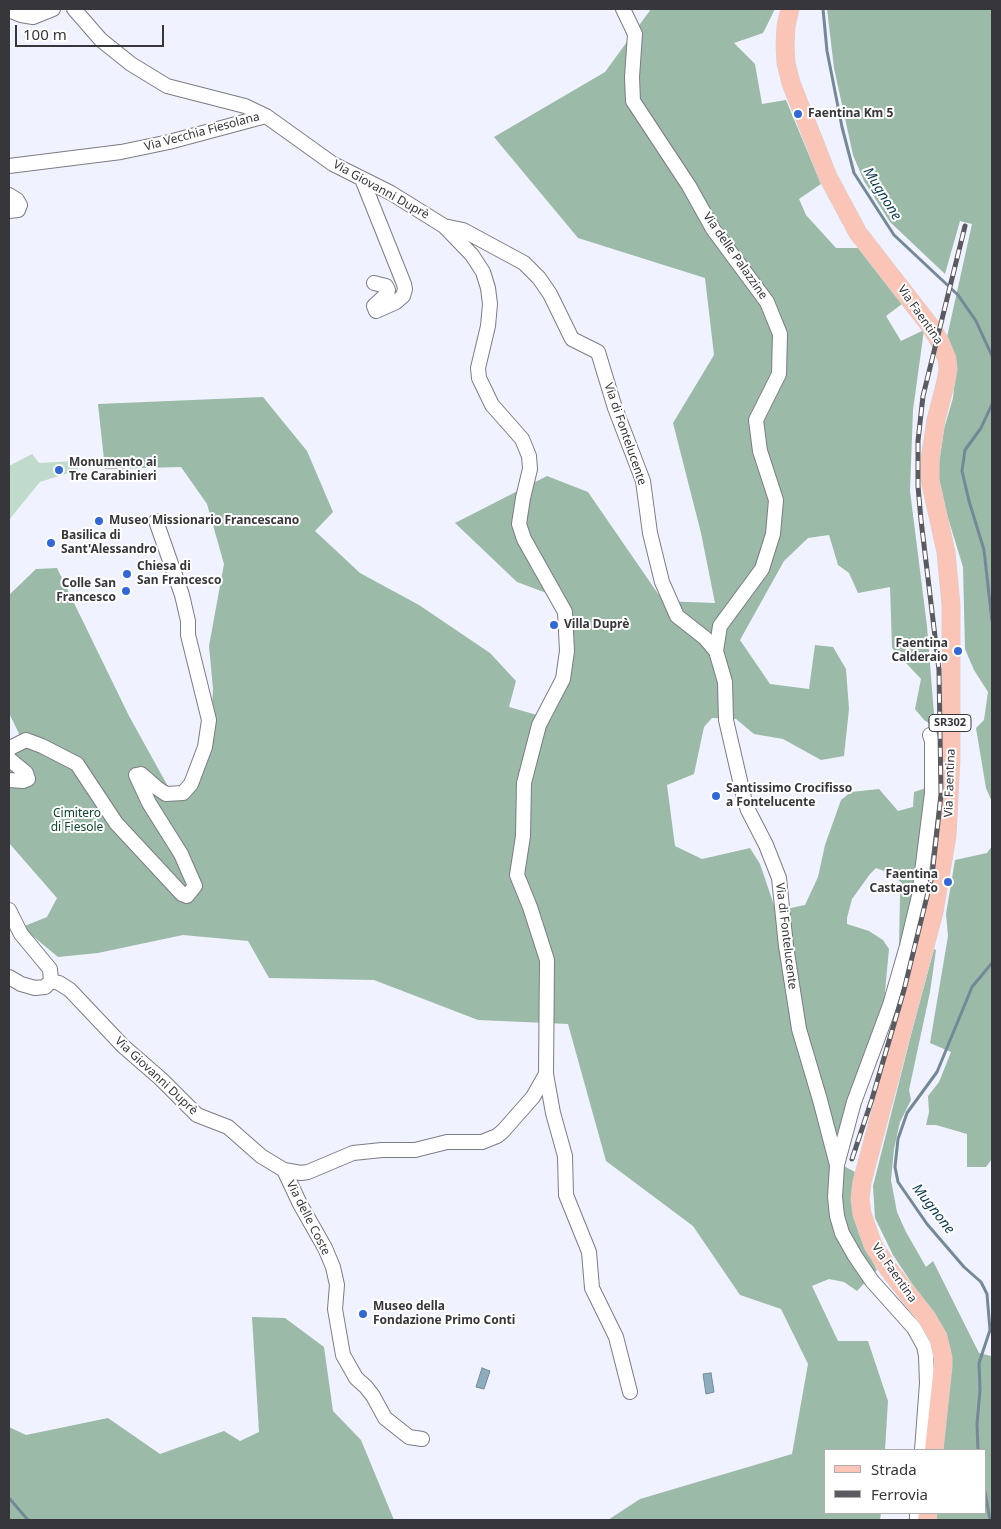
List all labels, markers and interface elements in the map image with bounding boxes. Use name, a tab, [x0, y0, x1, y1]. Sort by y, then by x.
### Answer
scale bar	[18, 15, 166, 47]
text: 100 m	[23, 24, 67, 44]
place label: Faentina Km 5	[808, 107, 893, 121]
marker: Faentina Km 5	[792, 108, 804, 120]
street label: Via Vecchia Fiesolana	[143, 110, 261, 154]
street label: Via Giovanni Duprè	[330, 158, 432, 222]
water label: Mugnone	[859, 165, 905, 223]
street label: Via delle Palazzine	[700, 210, 770, 302]
street label: Via Faentina	[894, 283, 946, 347]
street label: Via di Fontelucente	[601, 381, 649, 487]
place label: Monumento ai Tre Carabinieri	[69, 456, 157, 484]
marker: Monumento ai Tre Carabinieri	[53, 464, 65, 476]
place label: Museo Missionario Francescano	[109, 514, 299, 528]
marker: Museo Missionario Francescano	[93, 515, 105, 527]
place label: Basilica di Sant'Alessandro	[61, 529, 157, 557]
marker: Basilica di Sant'Alessandro	[45, 537, 57, 549]
place label: Chiesa di San Francesco	[137, 560, 221, 588]
marker: Chiesa di San Francesco	[121, 568, 133, 580]
place label: Colle San Francesco	[56, 577, 116, 605]
marker: Colle San Francesco	[120, 585, 132, 597]
place label: Villa Duprè	[564, 618, 629, 632]
marker: Villa Duprè	[548, 619, 560, 631]
place label: Faentina Calderaio	[891, 637, 948, 665]
marker: Faentina Calderaio	[952, 645, 964, 657]
road number: SR302	[929, 714, 971, 731]
street label: Via Faentina	[942, 748, 958, 818]
place label: Santissimo Crocifisso a Fontelucente	[726, 782, 852, 810]
marker: Santissimo Crocifisso a Fontelucente	[710, 790, 722, 802]
park label: Cimitero di Fiesole	[51, 807, 103, 835]
place label: Faentina Castagneto	[869, 868, 938, 896]
marker: Faentina Castagneto	[942, 876, 954, 888]
street label: Via di Fontelucente	[772, 882, 800, 990]
street label: Via Giovanni Duprè	[112, 1034, 200, 1118]
street label: Via delle Coste	[283, 1178, 333, 1258]
water label: Mugnone	[908, 1181, 958, 1237]
street label: Via Faentina	[868, 1241, 920, 1305]
place label: Museo della Fondazione Primo Conti	[373, 1300, 515, 1328]
marker: Museo della Fondazione Primo Conti	[357, 1308, 369, 1320]
legend	[824, 1449, 986, 1514]
text: Strada	[871, 1459, 917, 1479]
text: Ferrovia	[871, 1484, 928, 1504]

